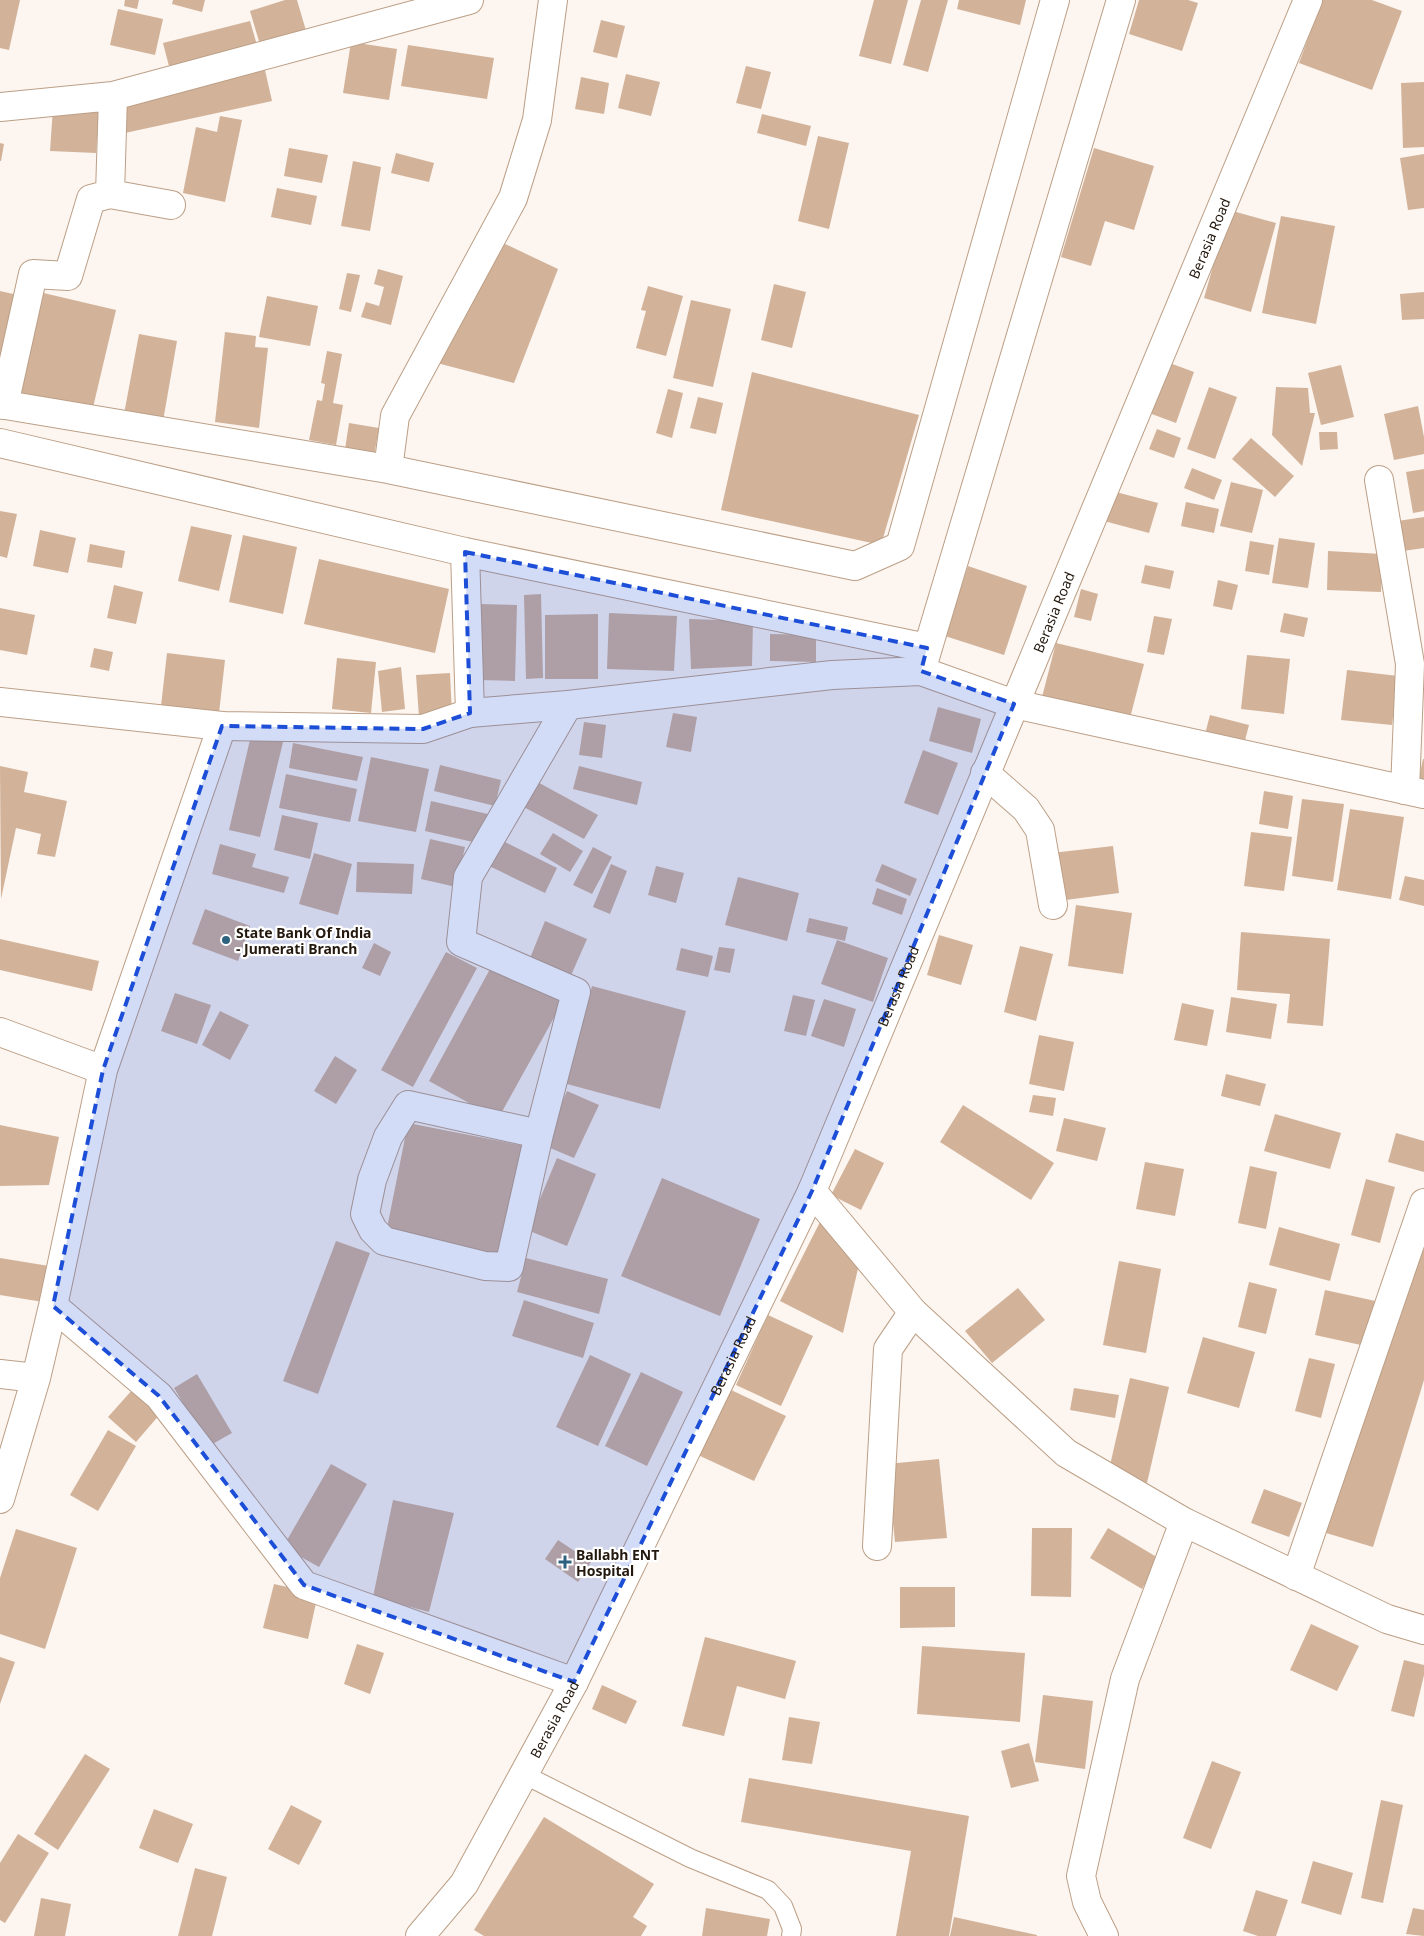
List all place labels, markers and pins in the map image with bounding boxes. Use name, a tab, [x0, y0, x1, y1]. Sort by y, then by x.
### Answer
place label: State Bank Of India - Jumerati Branch	[236, 923, 371, 958]
marker: State Bank Of India - Jumerati Branch	[220, 934, 232, 946]
place label: Ballabh ENT Hospital	[576, 1545, 659, 1580]
marker: Ballabh ENT Hospital	[558, 1555, 572, 1569]

